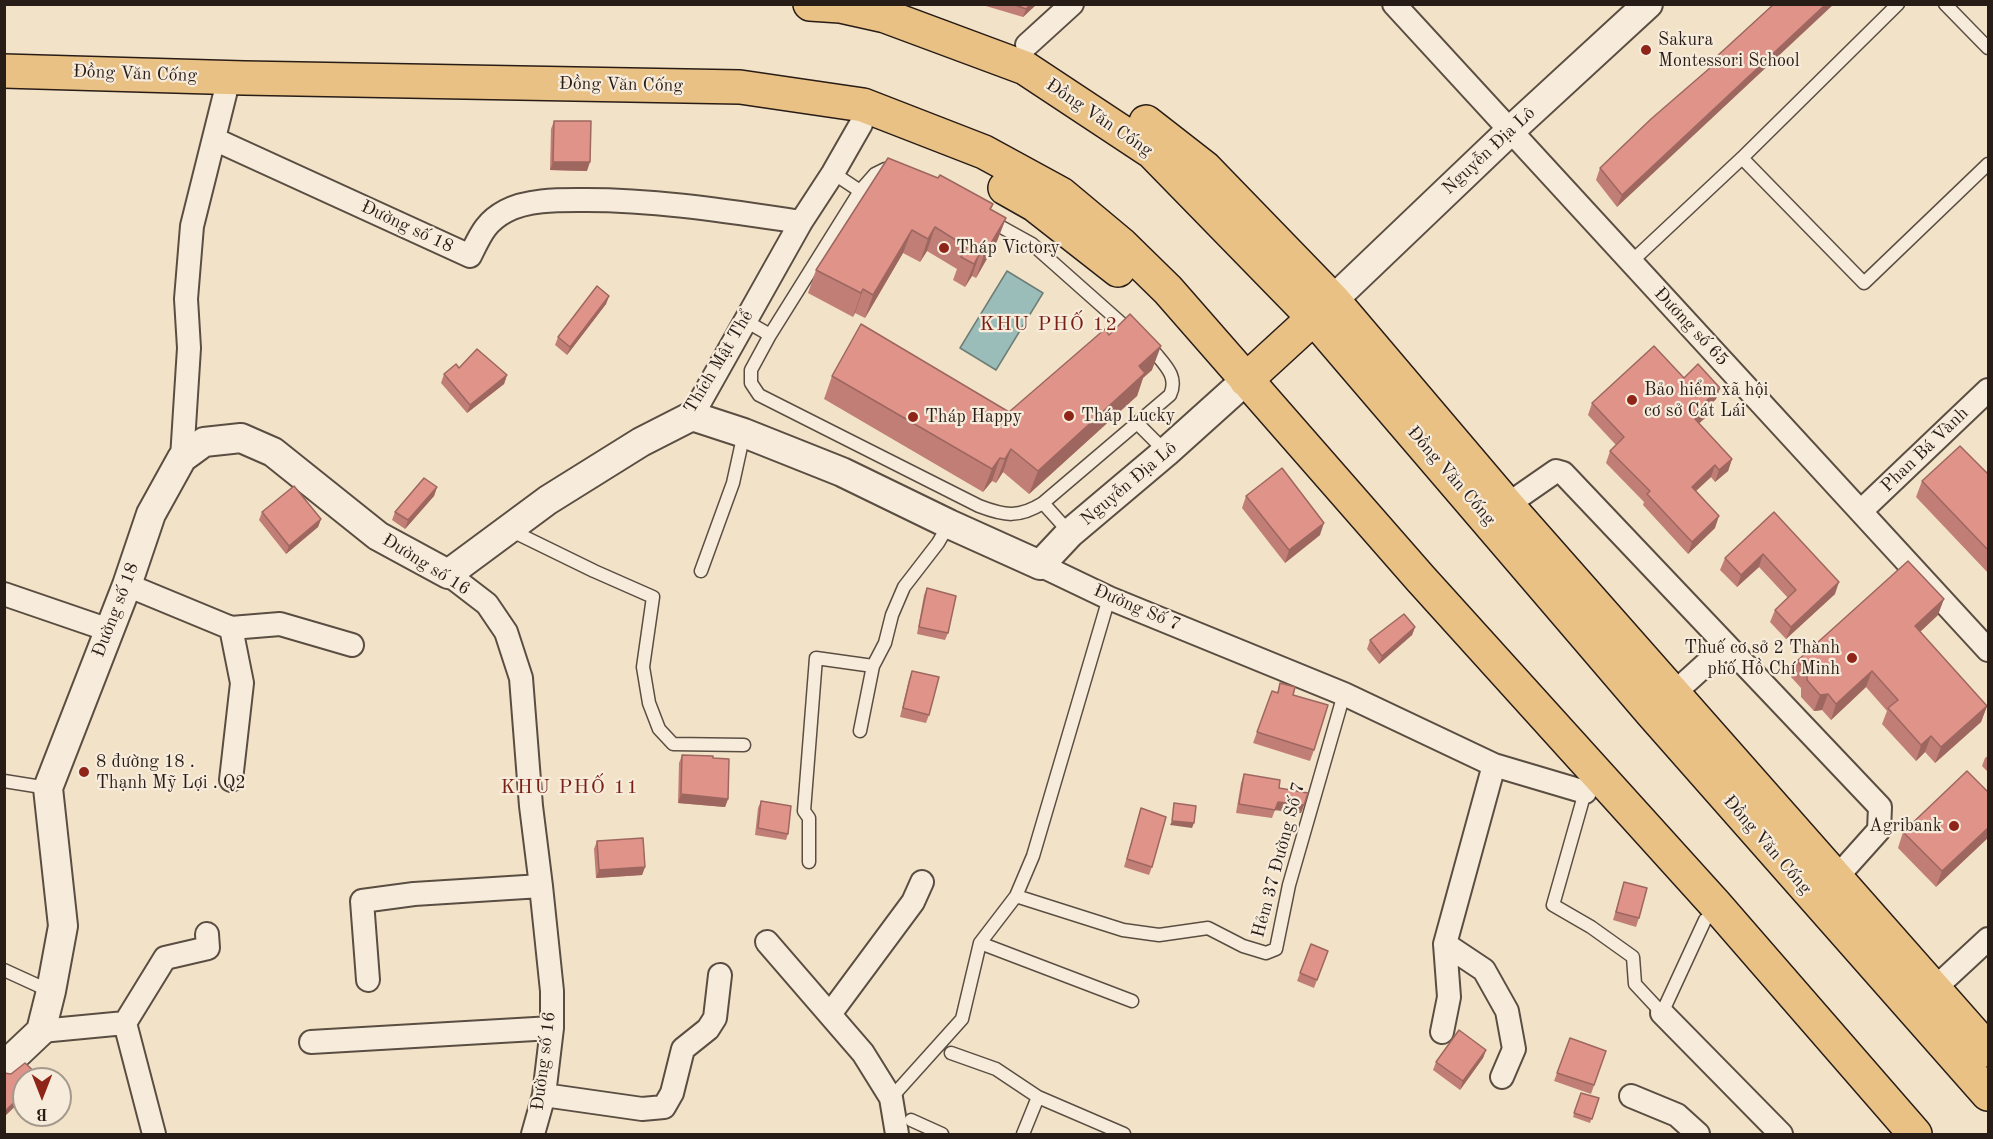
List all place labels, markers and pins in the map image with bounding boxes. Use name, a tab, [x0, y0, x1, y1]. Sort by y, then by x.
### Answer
place label: Sakura Montessori School	[1658, 29, 1800, 72]
marker: Sakura Montessori School	[1639, 43, 1653, 57]
place label: Tháp Victory	[956, 237, 1060, 259]
marker: Tháp Victory	[937, 241, 951, 255]
place label: Bảo hiểm xã hội cơ sở Cát Lái	[1644, 379, 1768, 422]
marker: Bảo hiểm xã hội cơ sở Cát Lái	[1625, 393, 1639, 407]
place label: Tháp Lucky	[1081, 405, 1175, 427]
place label: Tháp Happy	[925, 406, 1022, 428]
marker: Tháp Lucky	[1062, 409, 1076, 423]
marker: Tháp Happy	[906, 410, 920, 424]
place label: Thuế cơ sở 2 Thành phố Hồ Chí Minh	[1684, 637, 1840, 680]
marker: Thuế cơ sở 2 Thành phố Hồ Chí Minh	[1845, 651, 1859, 665]
place label: 8 đường 18 . Thạnh Mỹ Lợi . Q2	[96, 751, 246, 794]
marker: 8 đường 18 . Thạnh Mỹ Lợi . Q2	[77, 765, 91, 779]
place label: Agribank	[1869, 815, 1942, 837]
marker: Agribank	[1947, 819, 1961, 833]

